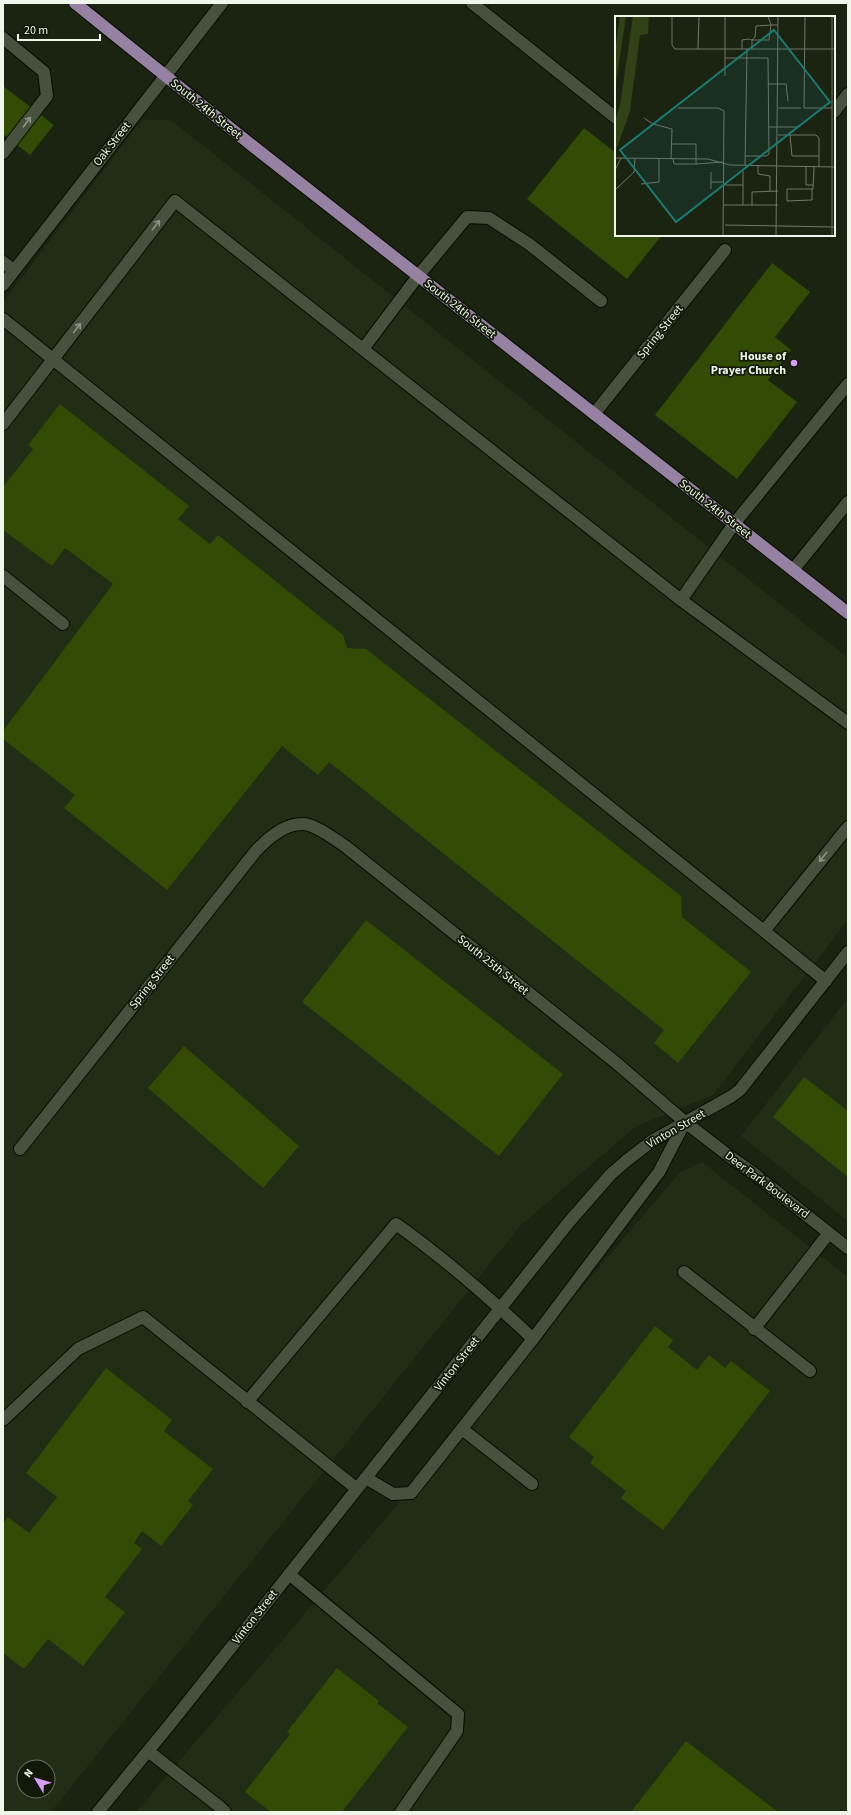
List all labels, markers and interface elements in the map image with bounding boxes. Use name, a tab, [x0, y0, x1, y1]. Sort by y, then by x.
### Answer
scale bar	[18, 16, 100, 42]
inset map	[615, 16, 835, 236]
text: 20 m	[24, 22, 48, 39]
street label: South 24th Street	[167, 75, 245, 143]
one-way arrow	[22, 117, 31, 128]
street label: Oak Street	[89, 118, 135, 170]
one-way arrow	[152, 220, 161, 231]
street label: South 24th Street	[420, 275, 500, 343]
street label: Spring Street	[633, 301, 687, 363]
one-way arrow	[72, 322, 81, 333]
place label: House of Prayer Church	[711, 348, 787, 379]
marker: House of Prayer Church	[789, 358, 799, 368]
street label: South 24th Street	[675, 475, 755, 543]
one-way arrow	[819, 852, 828, 863]
street label: South 25th Street	[454, 931, 532, 999]
street label: Spring Street	[125, 951, 179, 1013]
street label: Vinton Street	[644, 1105, 708, 1153]
street label: Deer Park Boulevard	[721, 1148, 813, 1222]
street label: Vinton Street	[430, 1333, 484, 1395]
street label: Vinton Street	[228, 1586, 282, 1648]
north arrow	[16, 1759, 56, 1799]
text: N	[20, 1766, 37, 1781]

